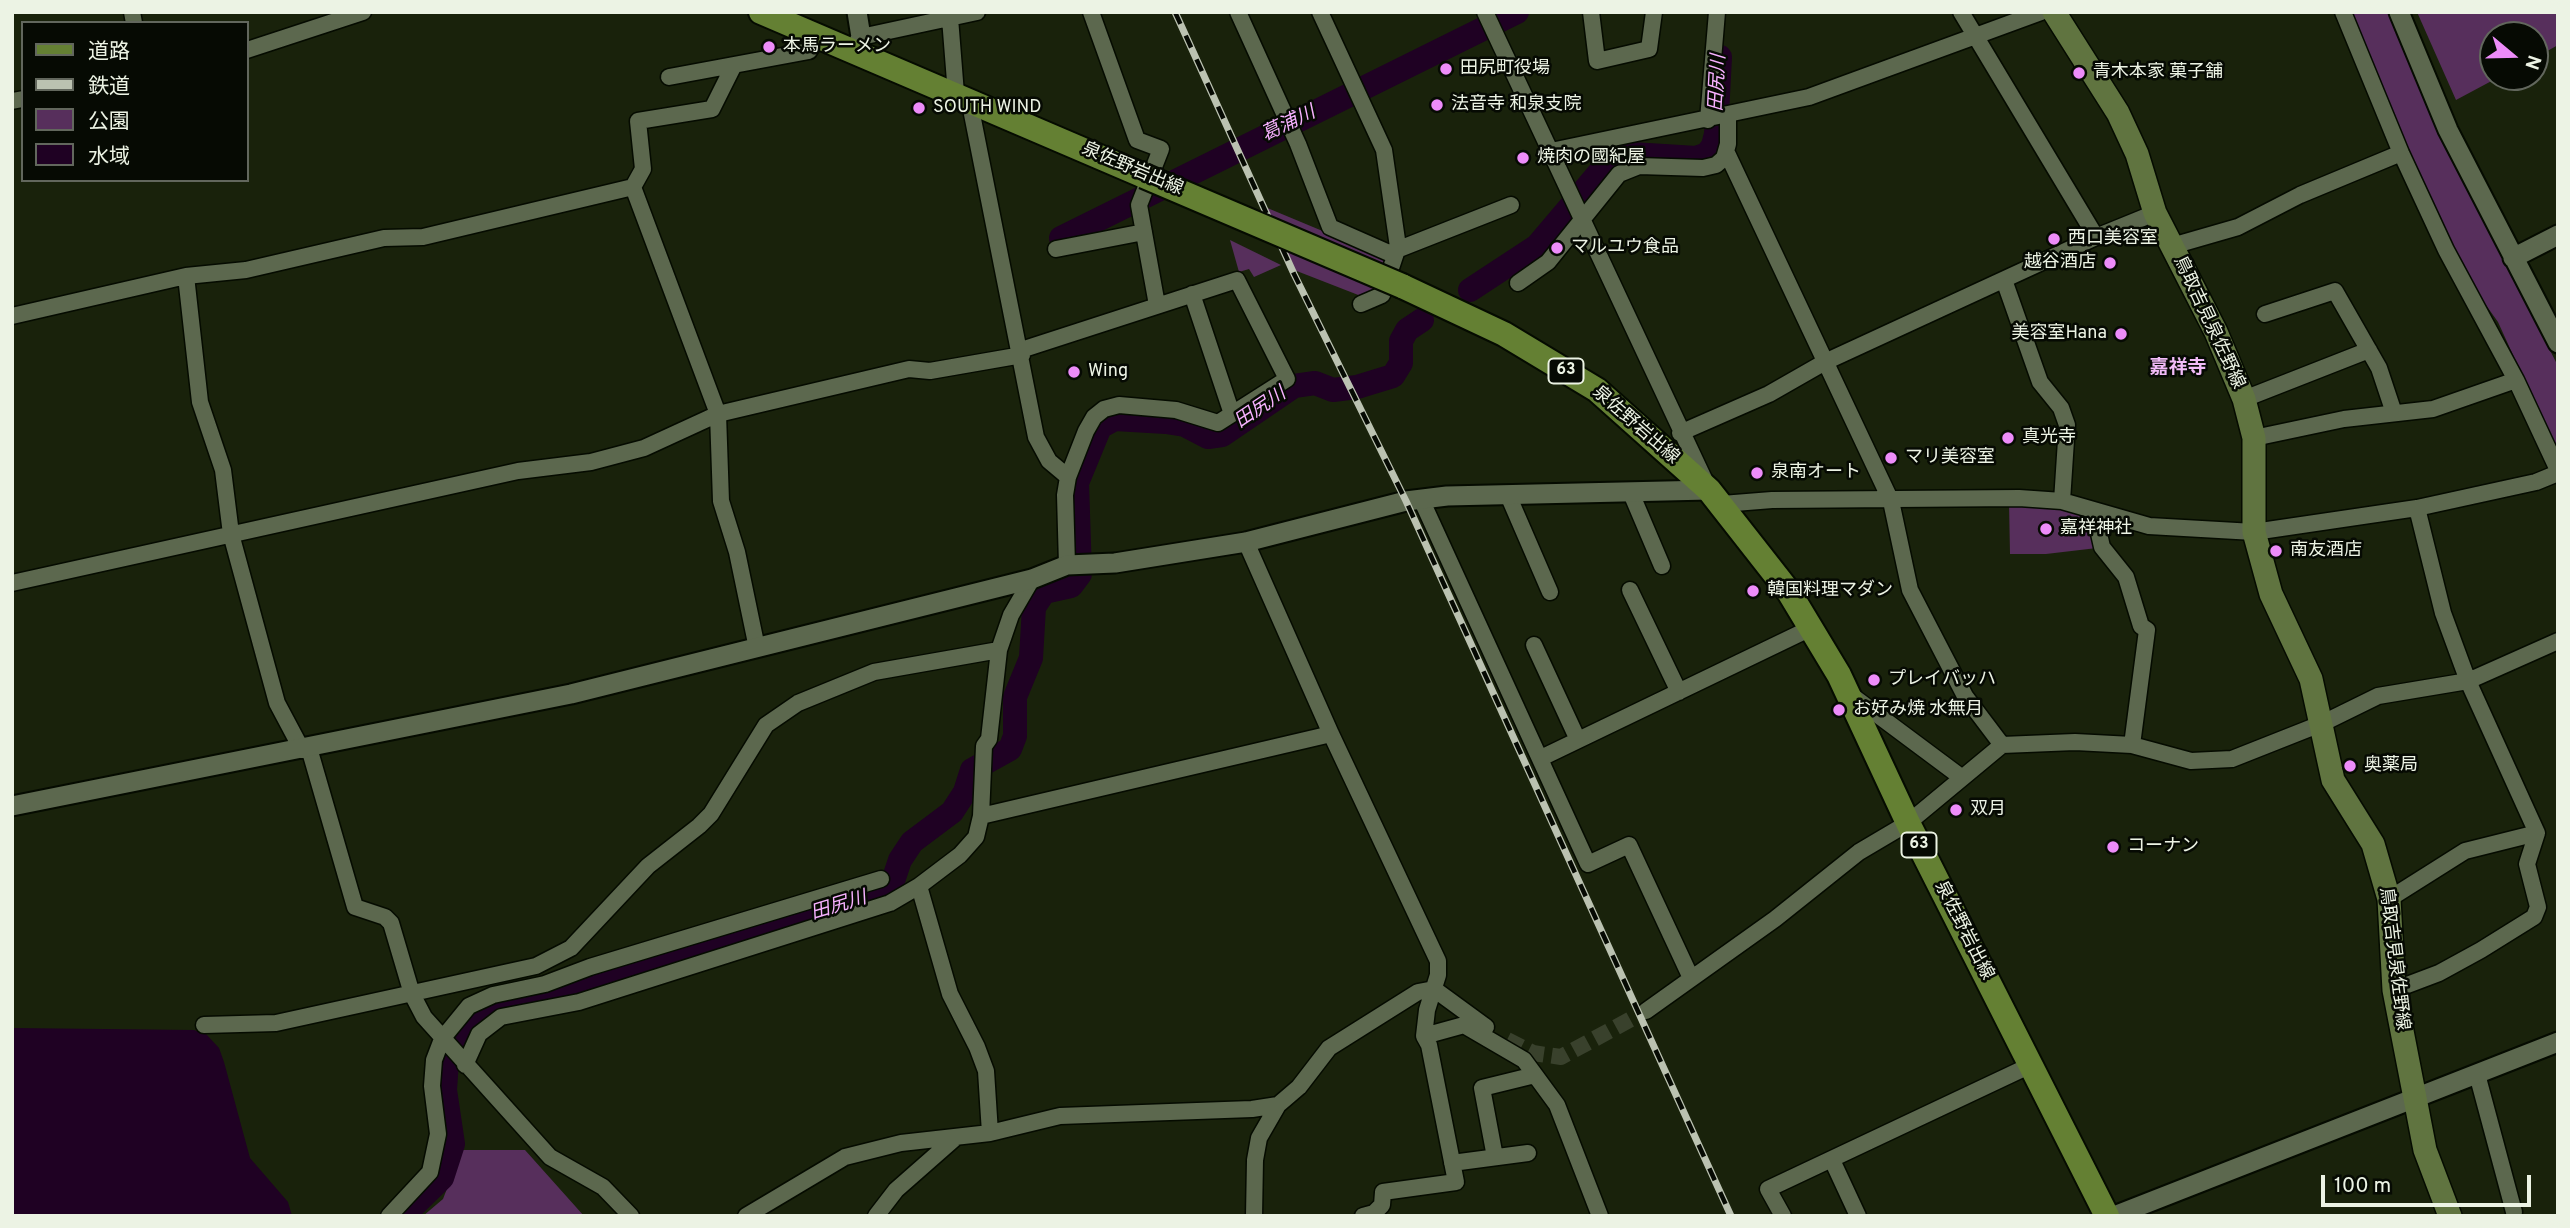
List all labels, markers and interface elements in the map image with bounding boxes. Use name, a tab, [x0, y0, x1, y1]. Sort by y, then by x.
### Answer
legend	[21, 21, 248, 182]
north arrow	[2479, 21, 2549, 91]
place label: 本馬ラーメン	[783, 36, 891, 58]
text: 道路	[88, 39, 130, 66]
marker: 本馬ラーメン	[761, 39, 777, 55]
text: N	[2518, 52, 2546, 73]
water label: 田尻川	[1706, 54, 1732, 112]
place label: 田尻町役場	[1460, 58, 1550, 80]
marker: 田尻町役場	[1438, 61, 1454, 77]
place label: 青木本家 菓子舗	[2093, 62, 2223, 84]
marker: 青木本家 菓子舗	[2071, 65, 2087, 81]
text: 鉄道	[88, 74, 130, 101]
place label: 法音寺 和泉支院	[1451, 94, 1581, 116]
place label: SOUTH WIND	[933, 97, 1041, 119]
marker: 法音寺 和泉支院	[1429, 97, 1445, 113]
marker: SOUTH WIND	[911, 100, 927, 116]
water label: 葛浦川	[1258, 102, 1320, 148]
text: 公園	[88, 109, 130, 136]
street label: 泉佐野岩出線	[1078, 139, 1186, 201]
text: 水域	[88, 144, 130, 171]
place label: 焼肉の國紀屋	[1537, 147, 1645, 169]
marker: 焼肉の國紀屋	[1515, 150, 1531, 166]
place label: 西口美容室	[2068, 228, 2158, 250]
marker: 西口美容室	[2046, 231, 2062, 247]
place label: マルユウ食品	[1571, 237, 1679, 259]
marker: マルユウ食品	[1549, 240, 1565, 256]
place label: 越谷酒店	[2024, 252, 2096, 274]
street label: 鳥取吉見泉佐野線	[2168, 253, 2248, 393]
marker: 越谷酒店	[2102, 255, 2118, 271]
place label: 美容室Hana	[2012, 323, 2107, 345]
marker: 美容室Hana	[2113, 326, 2129, 342]
road number: 63	[1548, 358, 1584, 384]
district label: 嘉祥寺	[2150, 358, 2206, 380]
place label: Wing	[1088, 361, 1128, 383]
marker: Wing	[1066, 364, 1082, 380]
street label: 泉佐野岩出線	[1587, 382, 1683, 470]
water label: 田尻川	[1231, 384, 1291, 434]
place label: 真光寺	[2022, 427, 2076, 449]
marker: 真光寺	[2000, 430, 2016, 446]
place label: マリ美容室	[1905, 447, 1995, 469]
marker: マリ美容室	[1883, 450, 1899, 466]
place label: 泉南オート	[1771, 462, 1861, 484]
marker: 泉南オート	[1749, 465, 1765, 481]
place label: 嘉祥神社	[2060, 518, 2132, 540]
marker: 嘉祥神社	[2038, 521, 2054, 537]
place label: 南友酒店	[2290, 540, 2362, 562]
marker: 南友酒店	[2268, 543, 2284, 559]
place label: 韓国料理マダン	[1767, 580, 1893, 602]
marker: 韓国料理マダン	[1745, 583, 1761, 599]
place label: プレイバッハ	[1888, 669, 1996, 691]
marker: プレイバッハ	[1866, 672, 1882, 688]
place label: お好み焼 水無月	[1853, 699, 1983, 721]
marker: お好み焼 水無月	[1831, 702, 1847, 718]
place label: 奥薬局	[2364, 755, 2418, 777]
marker: 奥薬局	[2342, 758, 2358, 774]
place label: 双月	[1970, 799, 2006, 821]
marker: 双月	[1948, 802, 1964, 818]
road number: 63	[1902, 832, 1937, 858]
place label: コーナン	[2127, 836, 2199, 858]
marker: コーナン	[2105, 839, 2121, 855]
street label: 泉佐野岩出線	[1929, 878, 1997, 984]
street label: 鳥取吉見泉佐野線	[2374, 886, 2412, 1032]
water label: 田尻川	[808, 888, 870, 926]
scale bar	[2325, 1162, 2535, 1206]
text: 100 m	[2334, 1173, 2391, 1200]

